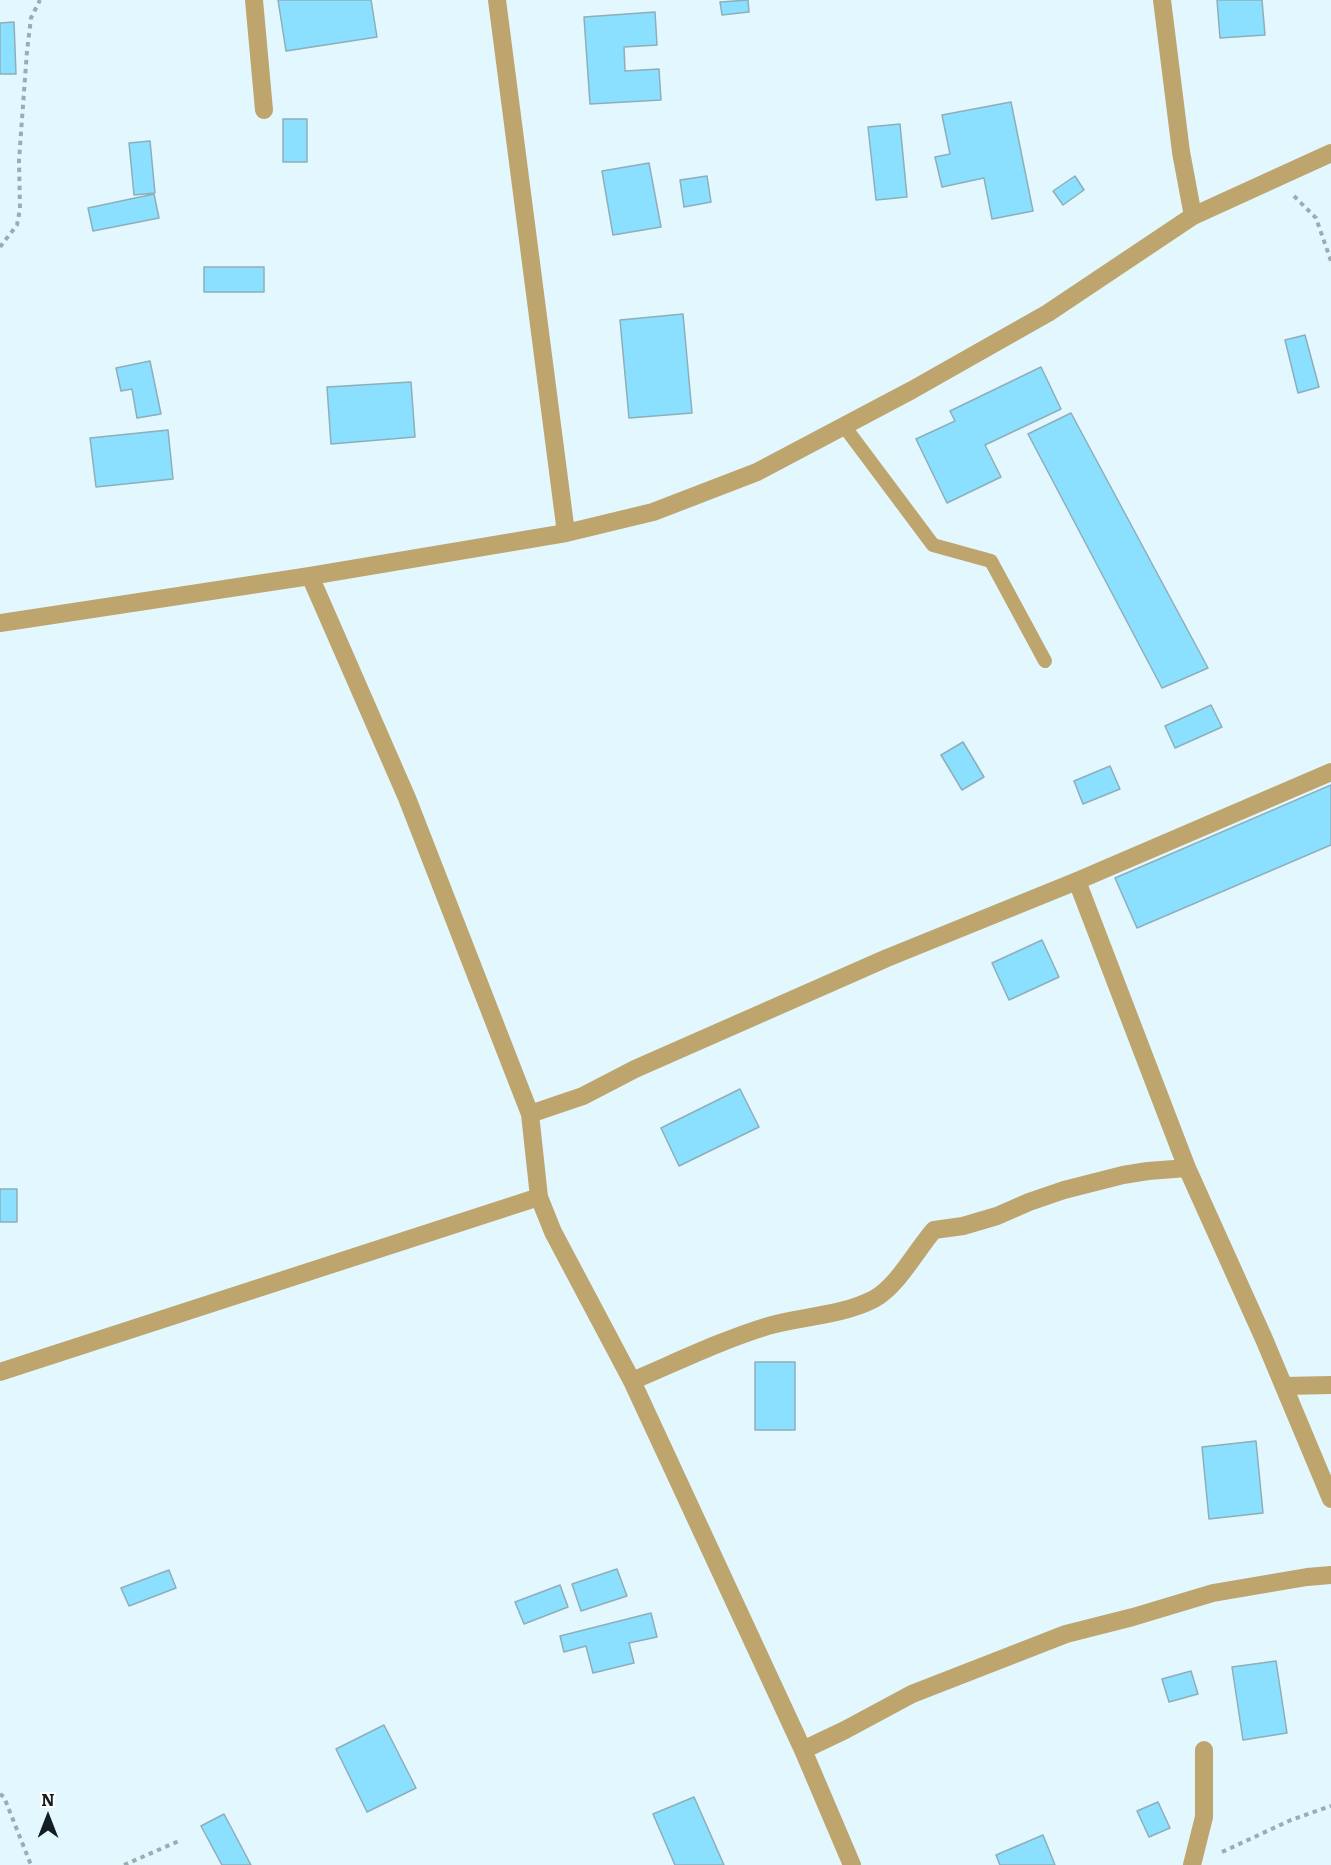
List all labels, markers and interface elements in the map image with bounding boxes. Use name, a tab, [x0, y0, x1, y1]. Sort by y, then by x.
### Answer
north arrow	[18, 1787, 78, 1847]
text: N	[41, 1787, 55, 1811]

